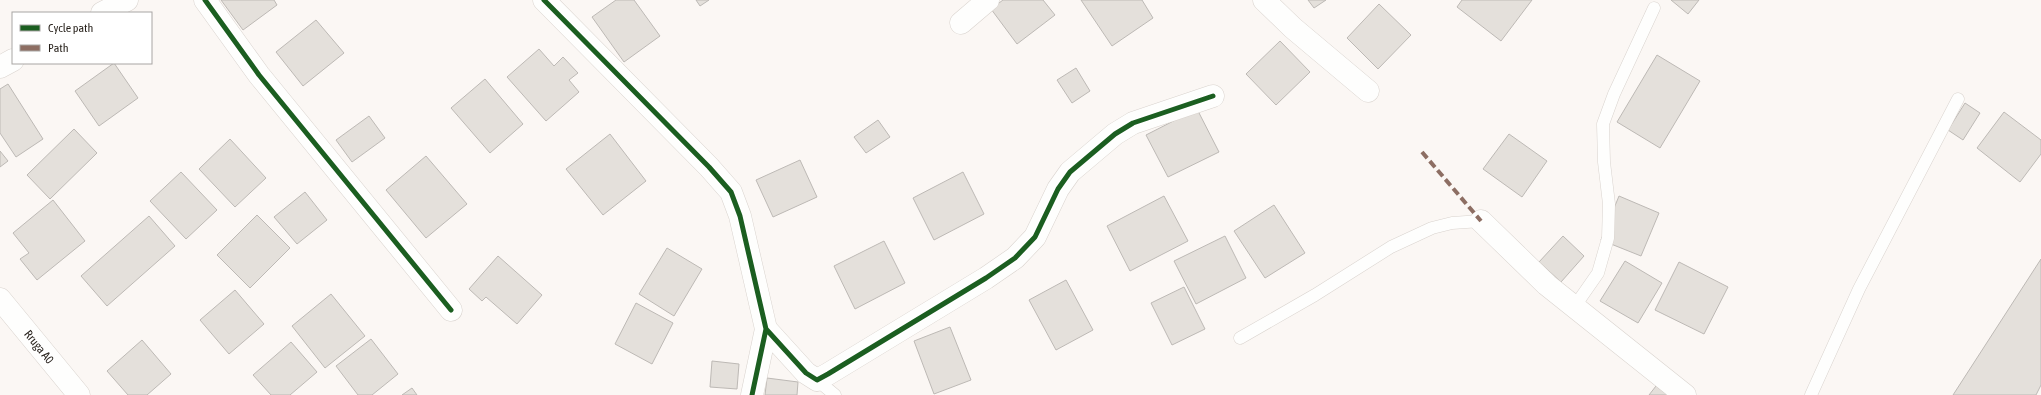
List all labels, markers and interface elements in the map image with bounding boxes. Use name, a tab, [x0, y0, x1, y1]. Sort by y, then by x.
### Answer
legend	[12, 12, 152, 64]
text: Cycle path	[48, 21, 93, 35]
text: Path	[48, 41, 69, 55]
street label: Rruga A0	[21, 327, 57, 367]

